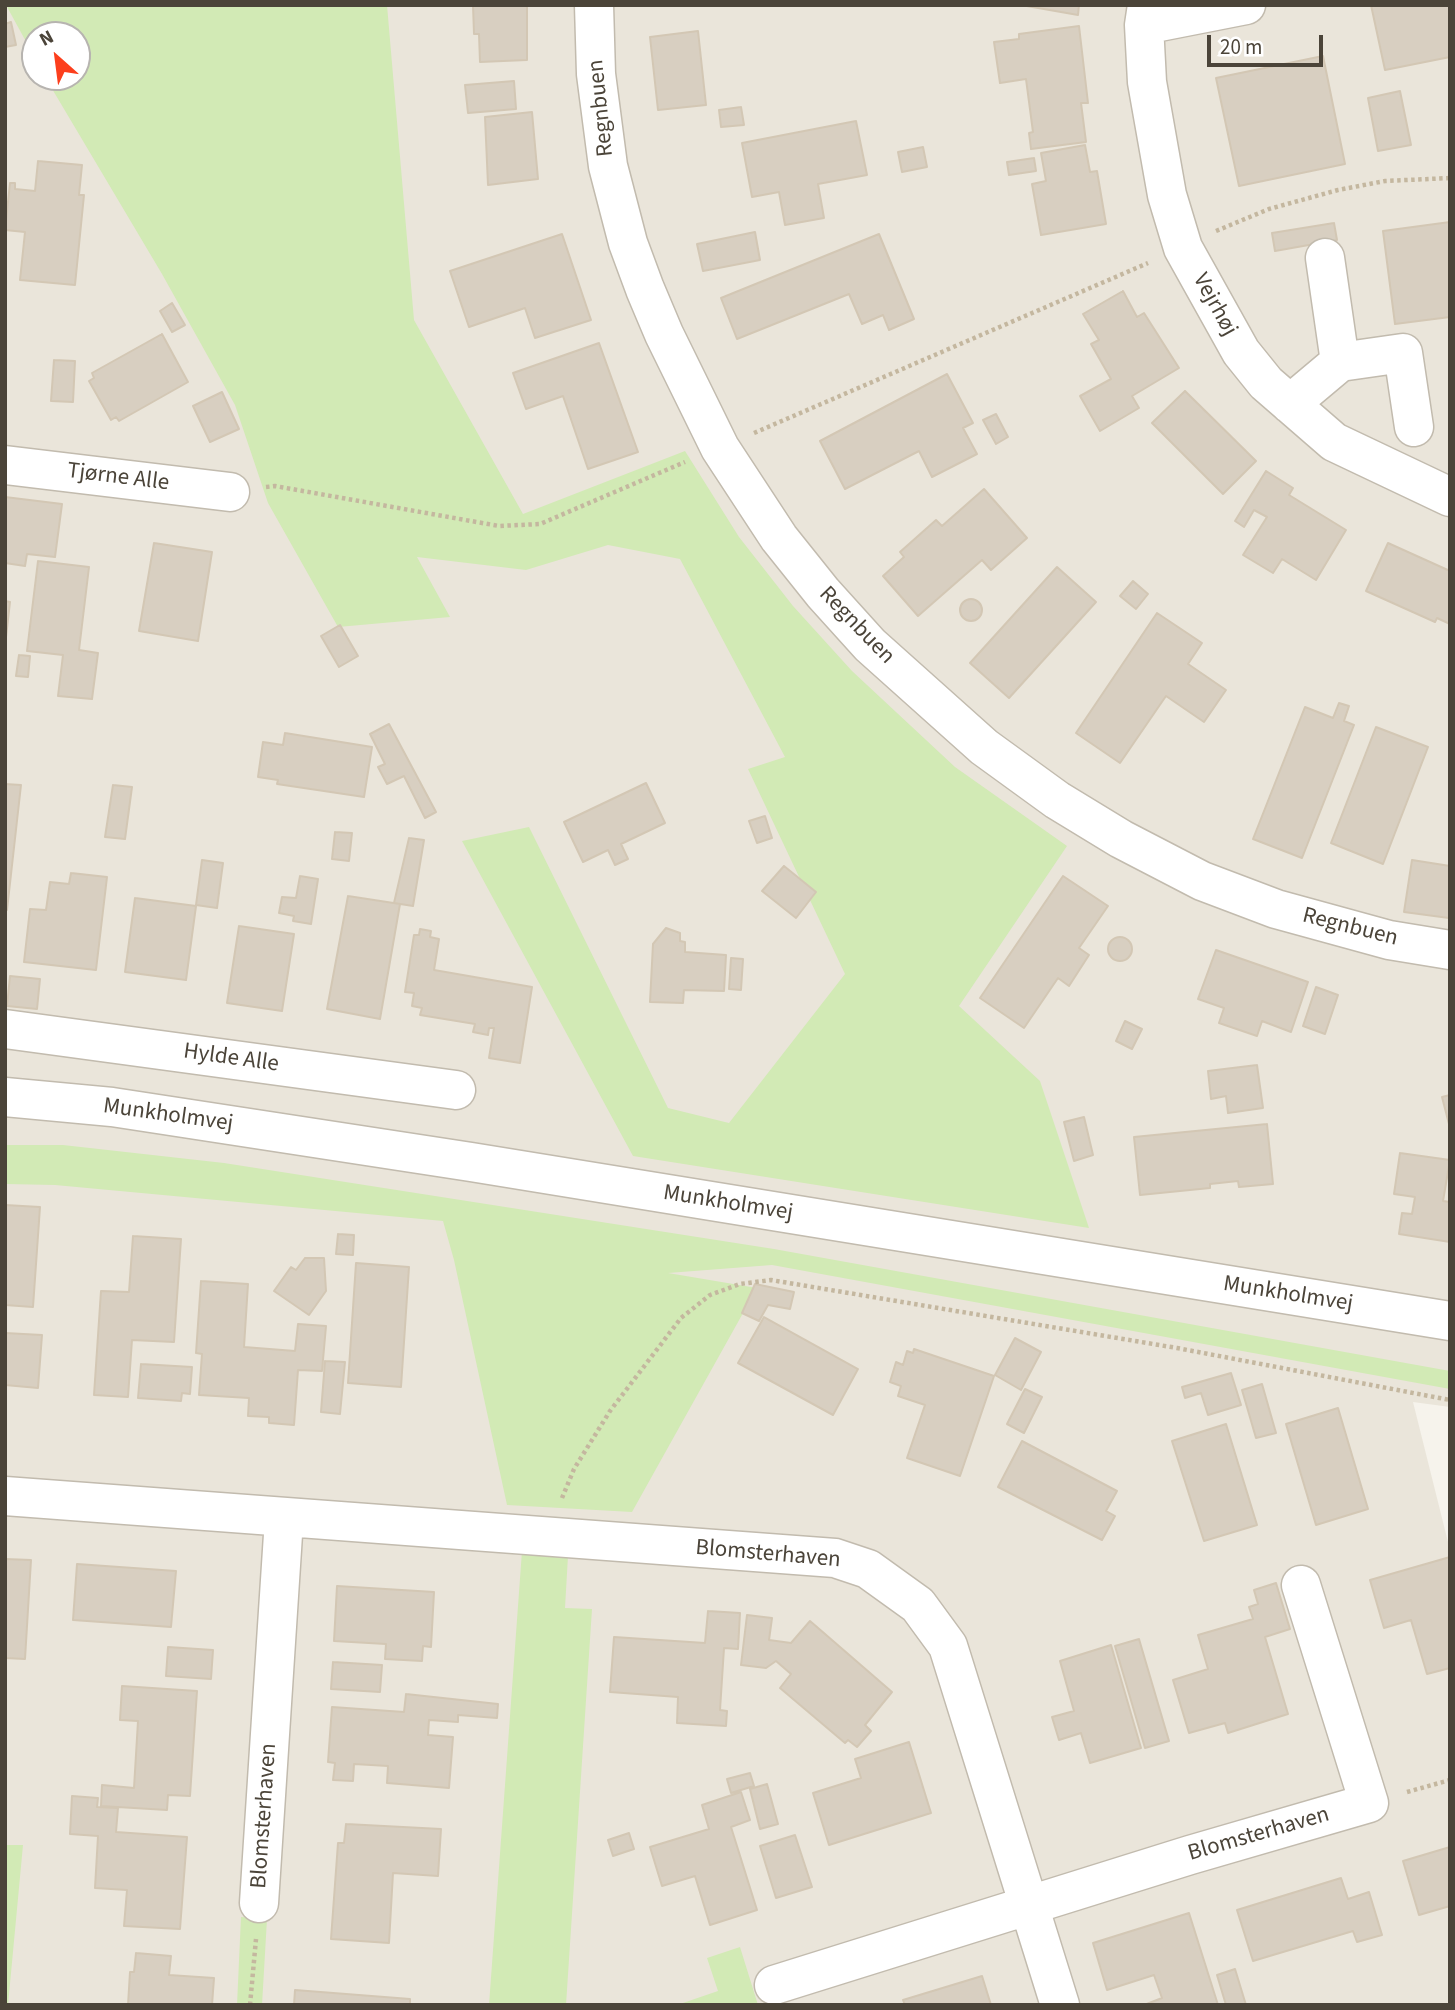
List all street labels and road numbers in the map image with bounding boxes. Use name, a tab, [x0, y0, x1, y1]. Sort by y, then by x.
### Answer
street label: Regnbuen	[583, 58, 621, 158]
street label: Vejrhøj	[1186, 269, 1242, 341]
street label: Tjørne Alle	[65, 458, 171, 498]
street label: Regnbuen	[812, 581, 900, 671]
street label: Regnbuen	[1299, 903, 1401, 953]
street label: Hylde Alle	[182, 1039, 280, 1079]
street label: Munkholmvej	[101, 1093, 235, 1139]
street label: Munkholmvej	[661, 1180, 795, 1228]
street label: Munkholmvej	[1221, 1271, 1355, 1319]
street label: Blomsterhaven	[694, 1535, 842, 1575]
street label: Blomsterhaven	[246, 1742, 284, 1890]
street label: Blomsterhaven	[1185, 1802, 1333, 1868]

